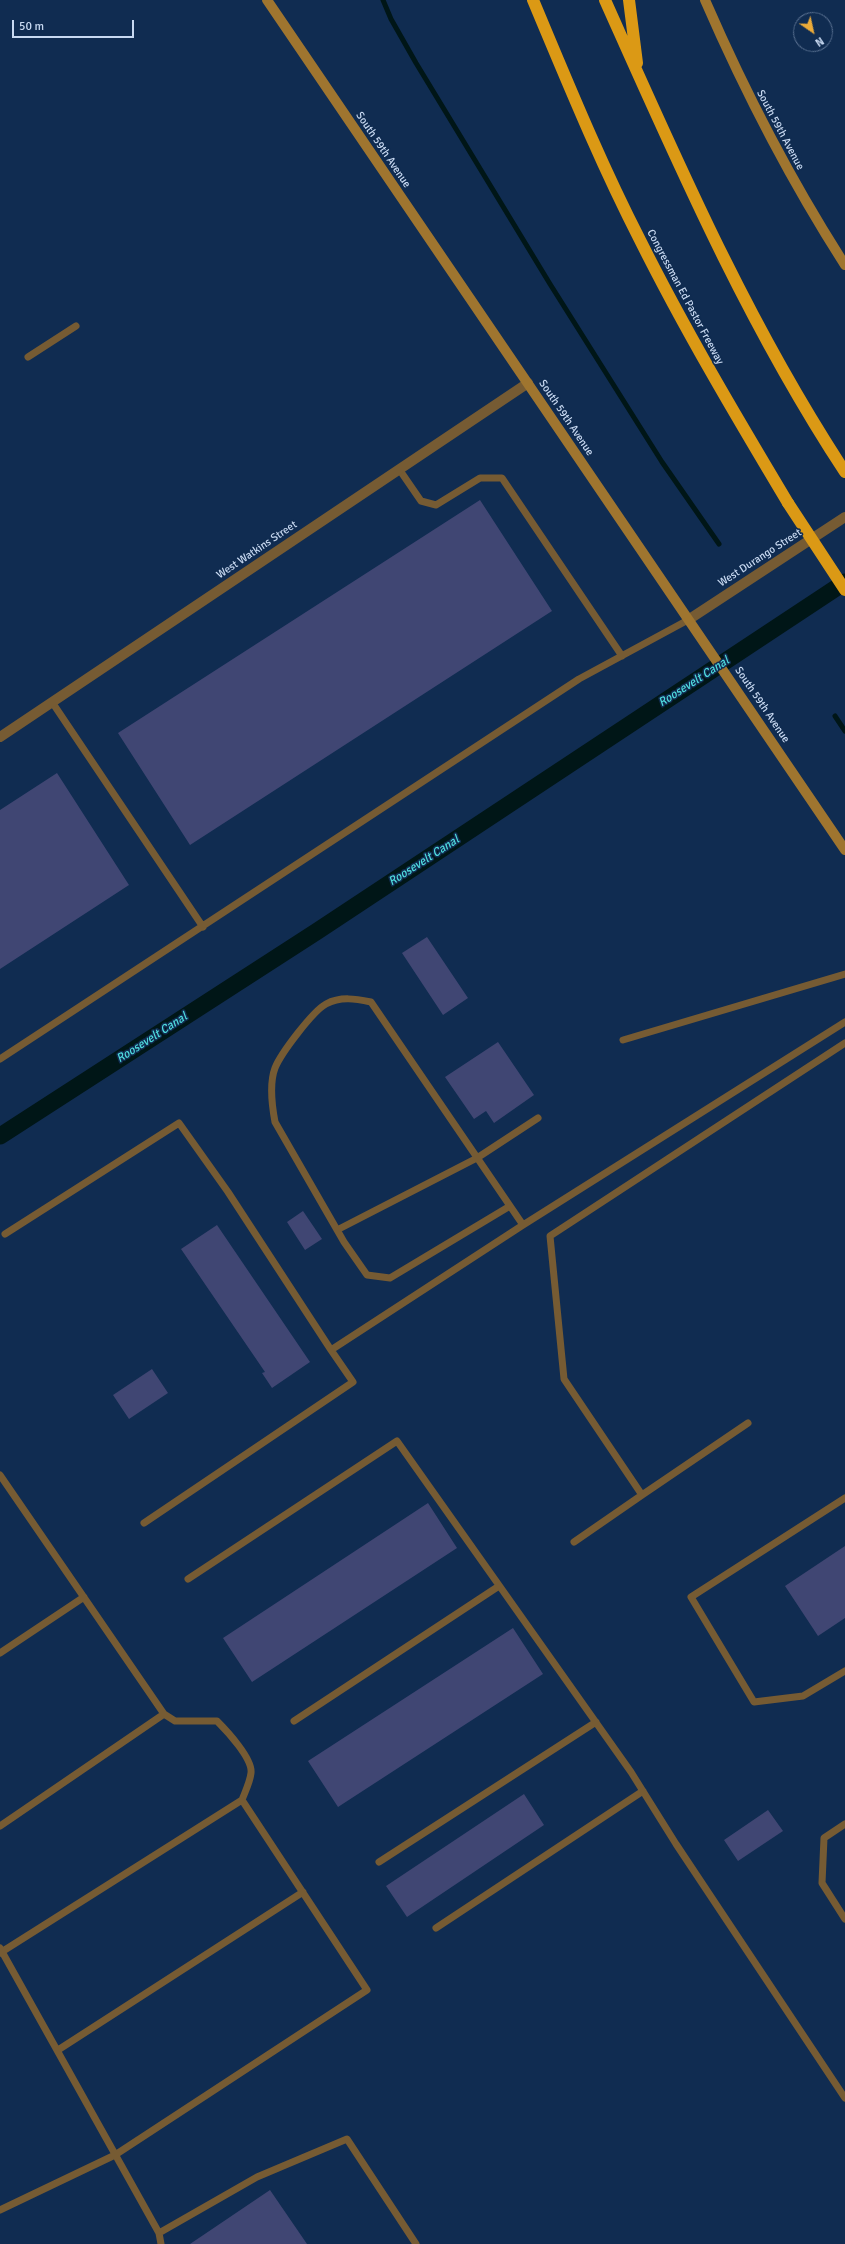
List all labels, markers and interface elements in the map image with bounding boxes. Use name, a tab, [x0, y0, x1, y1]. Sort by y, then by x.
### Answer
scale bar	[14, 12, 136, 38]
north arrow	[793, 12, 833, 52]
text: 50 m	[19, 19, 44, 34]
text: N	[813, 34, 826, 49]
street label: South 59th Avenue	[753, 88, 807, 172]
street label: South 59th Avenue	[353, 110, 413, 190]
street label: Congressman Ed Pastor Freeway	[644, 227, 726, 367]
street label: South 59th Avenue	[536, 378, 596, 458]
street label: West Watkins Street	[214, 518, 300, 582]
street label: West Durango Street	[716, 526, 804, 590]
water label: Roosevelt Canal	[656, 654, 732, 710]
street label: South 59th Avenue	[732, 665, 792, 745]
water label: Roosevelt Canal	[386, 833, 462, 889]
water label: Roosevelt Canal	[114, 1010, 190, 1066]

